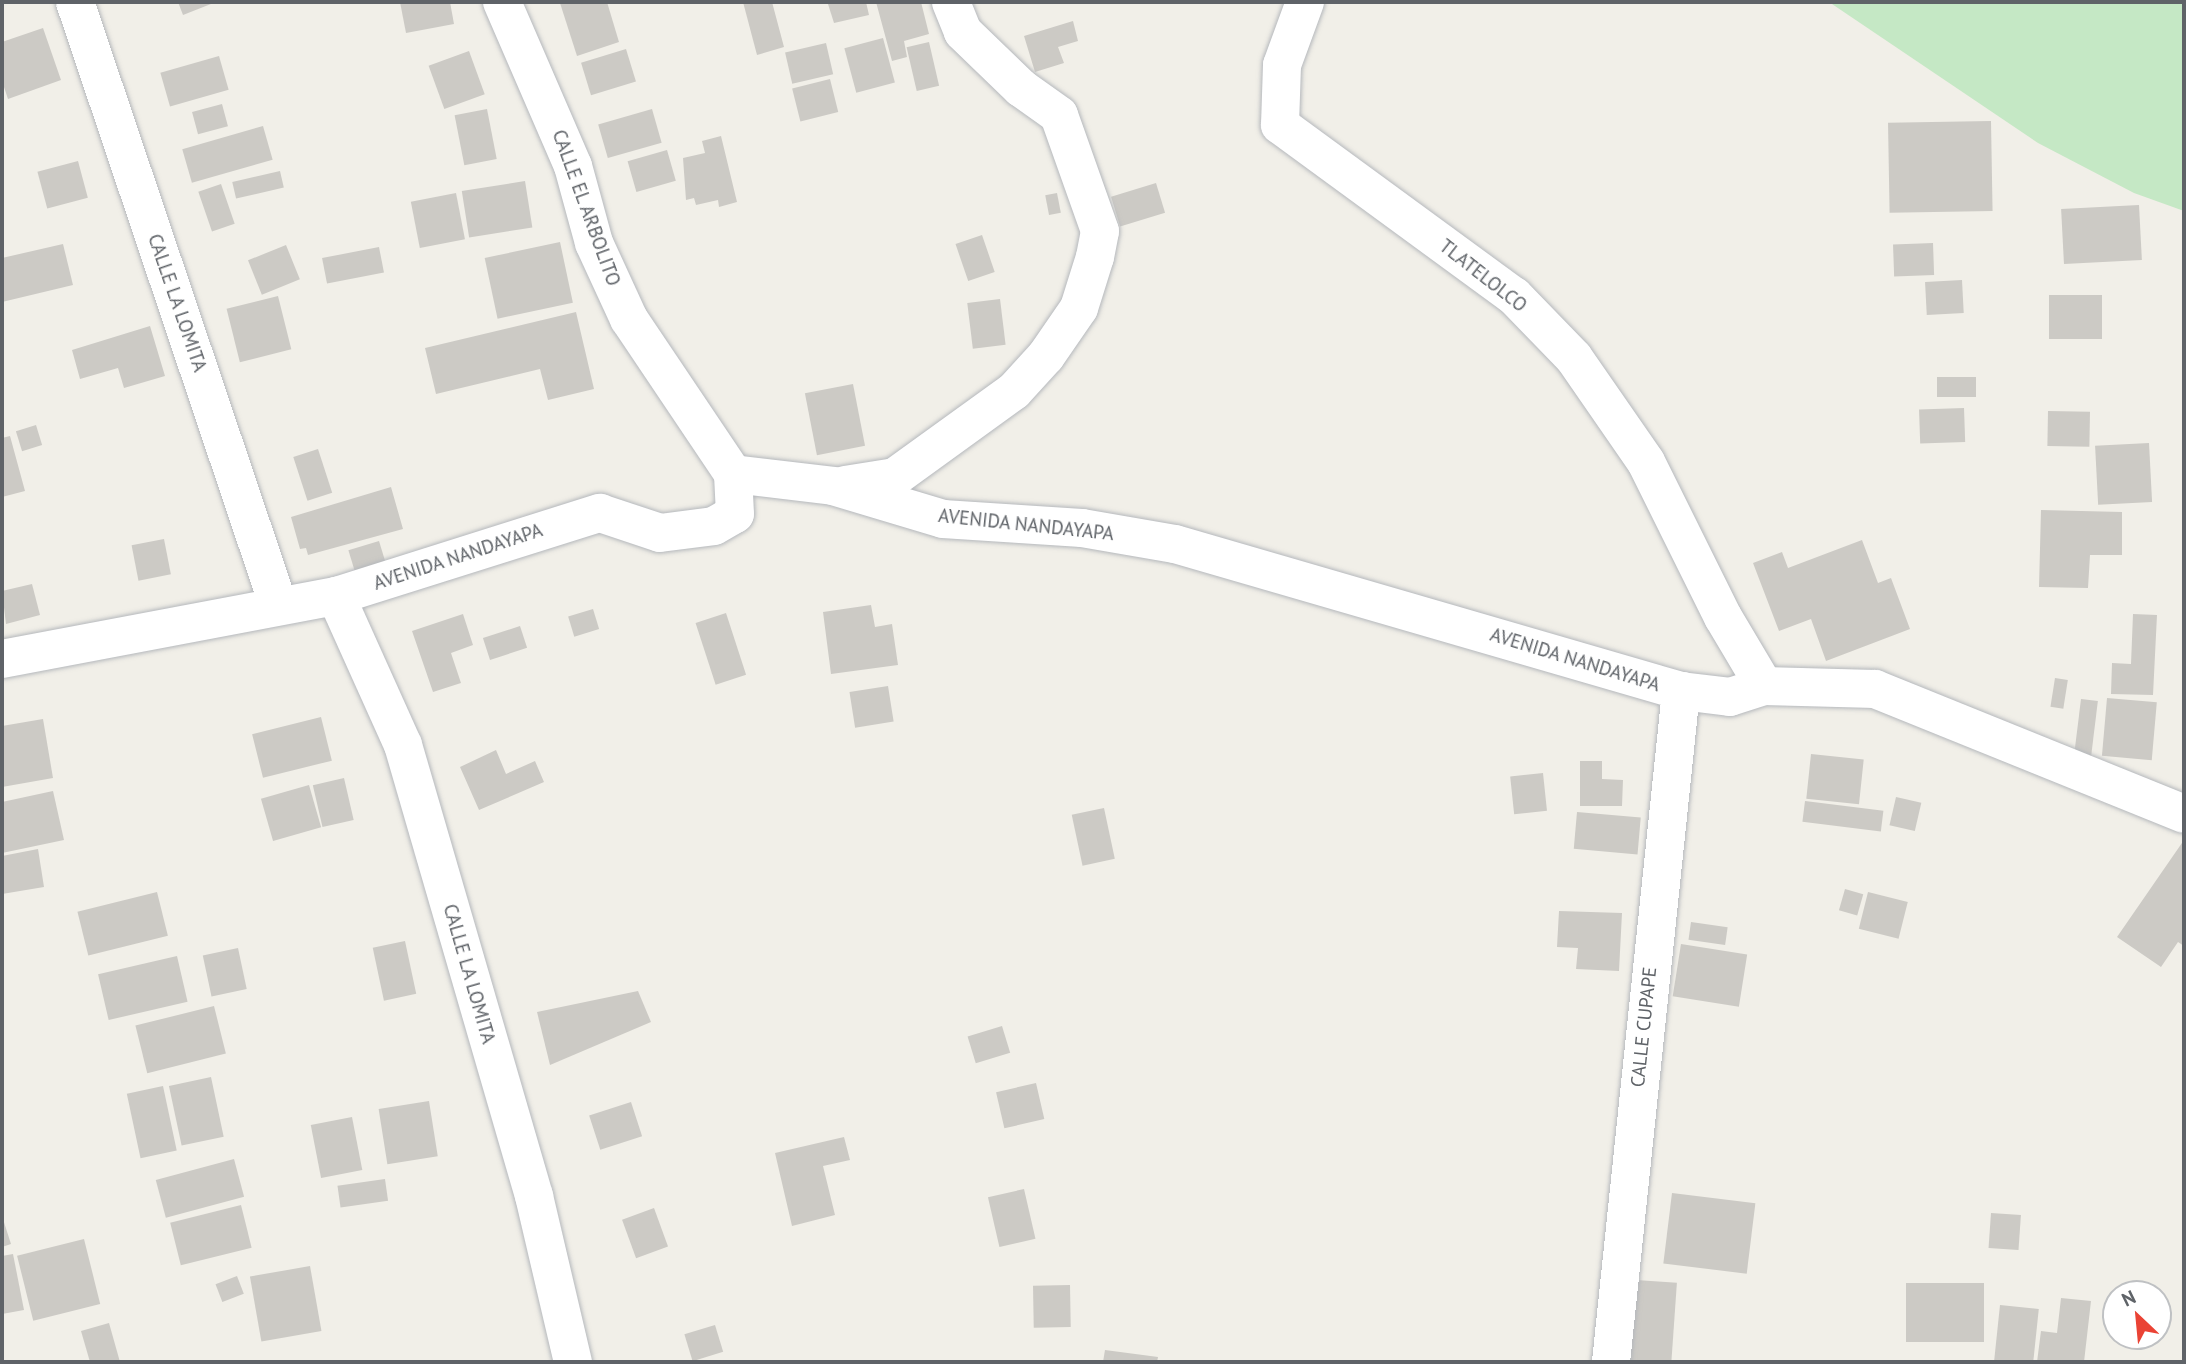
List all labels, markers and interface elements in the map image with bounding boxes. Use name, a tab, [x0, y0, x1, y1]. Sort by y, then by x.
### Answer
street label: CALLE EL ARBOLITO	[547, 126, 625, 290]
street label: CALLE LA LOMITA	[143, 231, 211, 375]
street label: TLATELOLCO	[1435, 235, 1531, 317]
street label: AVENIDA NANDAYAPA	[937, 504, 1115, 546]
street label: AVENIDA NANDAYAPA	[370, 519, 546, 595]
street label: AVENIDA NANDAYAPA	[1487, 623, 1663, 697]
street label: CALLE LA LOMITA	[438, 901, 500, 1047]
street label: CALLE CUPAPE	[1626, 966, 1662, 1088]
north arrow	[2102, 1280, 2172, 1350]
text: N	[2118, 1284, 2140, 1311]

